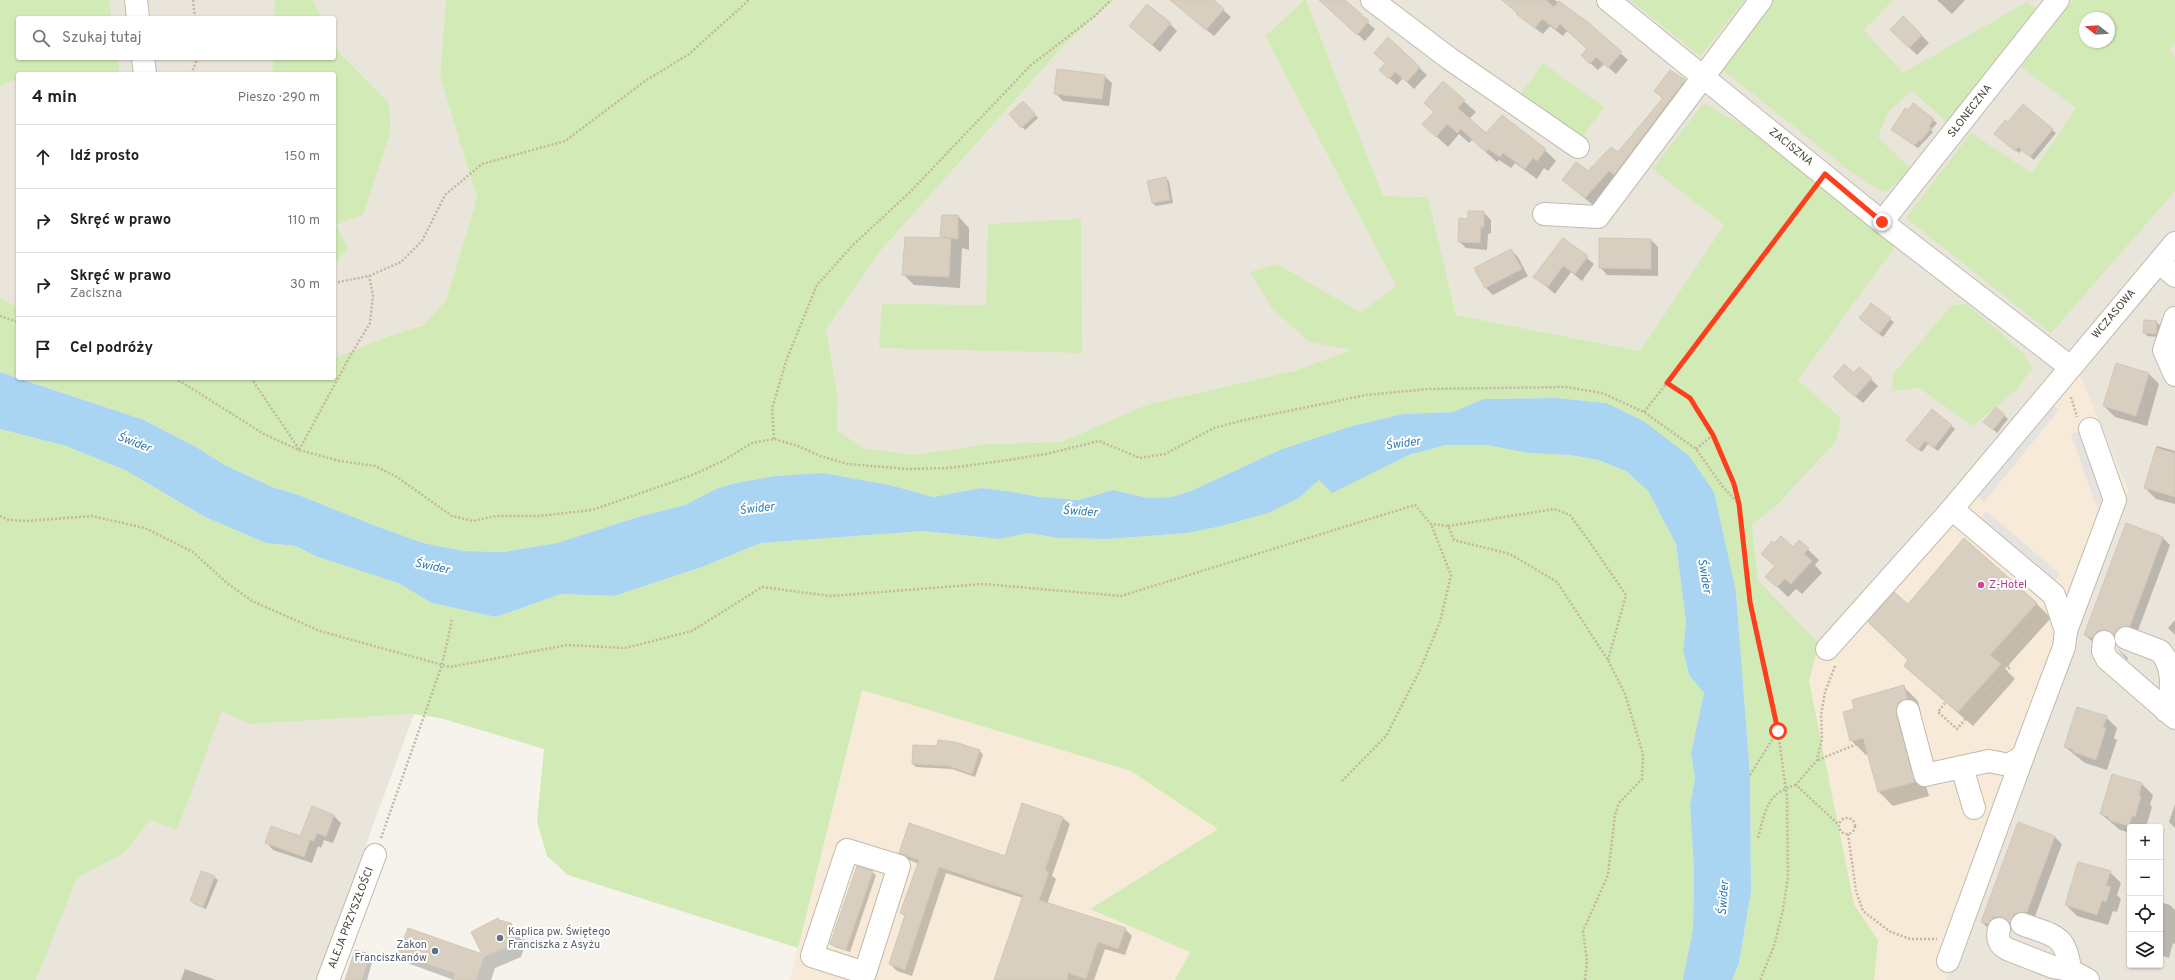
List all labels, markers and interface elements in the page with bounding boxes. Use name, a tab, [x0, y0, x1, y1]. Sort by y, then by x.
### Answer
north arrow	[2079, 12, 2115, 48]
search box	[16, 16, 336, 60]
icon: search	[30, 27, 52, 49]
text: Szukaj tutaj	[62, 29, 142, 48]
street label: SŁONECZNA	[1945, 82, 1995, 140]
text: 4 min	[32, 87, 77, 109]
text: Pieszo · 290 m	[238, 90, 320, 106]
street label: ZACISZNA	[1766, 125, 1816, 169]
icon: ahead	[32, 146, 54, 168]
text: Idź prosto	[70, 147, 139, 166]
text: 150 m	[285, 149, 320, 165]
icon: right	[32, 210, 54, 232]
text: Skręć w prawo	[70, 211, 171, 230]
text: 110 m	[288, 213, 320, 229]
route end	[1873, 213, 1891, 231]
text: Skręć w prawo	[70, 267, 171, 286]
icon: right	[32, 274, 54, 296]
text: 30 m	[290, 277, 320, 293]
text: Zaciszna	[70, 286, 122, 302]
street label: WCZASOWA	[2089, 286, 2139, 342]
icon: arrive	[32, 338, 54, 360]
text: Cel podróży	[70, 339, 153, 358]
water label: Świder	[115, 429, 155, 457]
water label: Świder	[1384, 433, 1423, 454]
water label: Świder	[739, 499, 777, 519]
water label: Świder	[1062, 503, 1100, 521]
water label: Świder	[413, 556, 452, 579]
water label: Świder	[1693, 557, 1715, 596]
place label: Z-Hotel	[1989, 578, 2027, 592]
marker: Z-Hotel	[1976, 580, 1986, 590]
route start	[1769, 722, 1787, 740]
map controls	[2127, 824, 2163, 968]
button: +	[2127, 824, 2163, 860]
button: −	[2127, 860, 2163, 896]
street label: ALEJA PRZYSZŁOŚCI	[324, 865, 377, 971]
water label: Świder	[1715, 878, 1733, 916]
button: locate	[2127, 896, 2163, 932]
place label: Kaplica pw. Świętego Franciszka z Asyżu	[508, 924, 611, 952]
button: layers	[2127, 932, 2163, 968]
marker: Kaplica pw. Świętego Franciszka z Asyżu	[495, 933, 505, 943]
place label: Zakon Franciszkanów	[355, 938, 427, 965]
marker: Zakon Franciszkanów	[430, 946, 440, 956]

